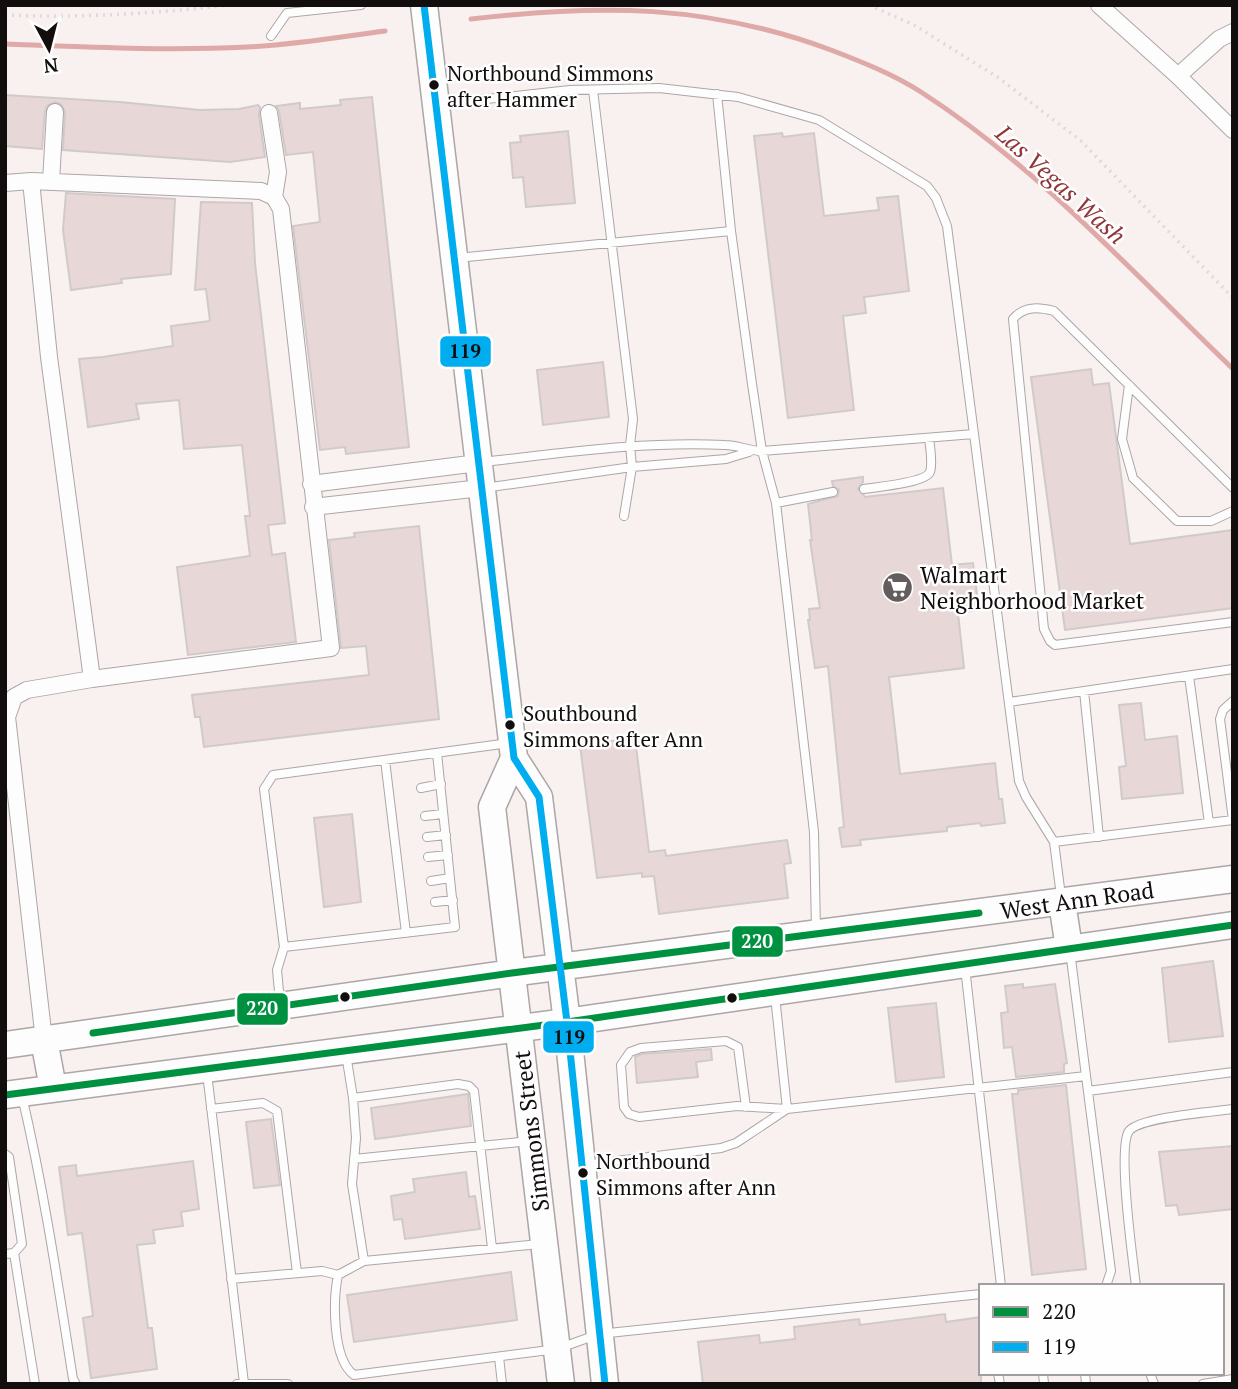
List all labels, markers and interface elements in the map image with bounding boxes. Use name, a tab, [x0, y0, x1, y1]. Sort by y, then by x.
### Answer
north arrow	[14, 14, 84, 84]
text: N	[42, 53, 60, 80]
place label: Northbound Simmons after Hammer	[447, 59, 654, 113]
marker: Northbound Simmons after Hammer	[427, 78, 441, 92]
water label: Las Vegas Wash	[988, 116, 1133, 251]
line badge: 119	[439, 335, 492, 368]
text: 119	[449, 338, 481, 363]
place label: Walmart Neighborhood Market	[920, 559, 1145, 616]
supermarket icon: Walmart Neighborhood Market	[880, 570, 914, 604]
place label: Southbound Simmons after Ann	[523, 699, 704, 753]
marker: Southbound Simmons after Ann	[503, 718, 517, 732]
street label: West Ann Road	[998, 874, 1156, 926]
line badge: 220	[731, 925, 784, 958]
text: 220	[741, 928, 773, 953]
unlabelled marker	[338, 990, 352, 1004]
unlabelled marker	[725, 991, 739, 1005]
line badge: 220	[236, 992, 289, 1026]
text: 220	[246, 995, 278, 1020]
line badge: 119	[542, 1020, 595, 1054]
text: 119	[553, 1024, 585, 1049]
street label: Simmons Street	[506, 1048, 556, 1213]
place label: Northbound Simmons after Ann	[596, 1147, 777, 1201]
marker: Northbound Simmons after Ann	[576, 1166, 590, 1180]
legend	[979, 1284, 1224, 1375]
text: 220	[1042, 1297, 1076, 1325]
text: 119	[1042, 1332, 1076, 1360]

